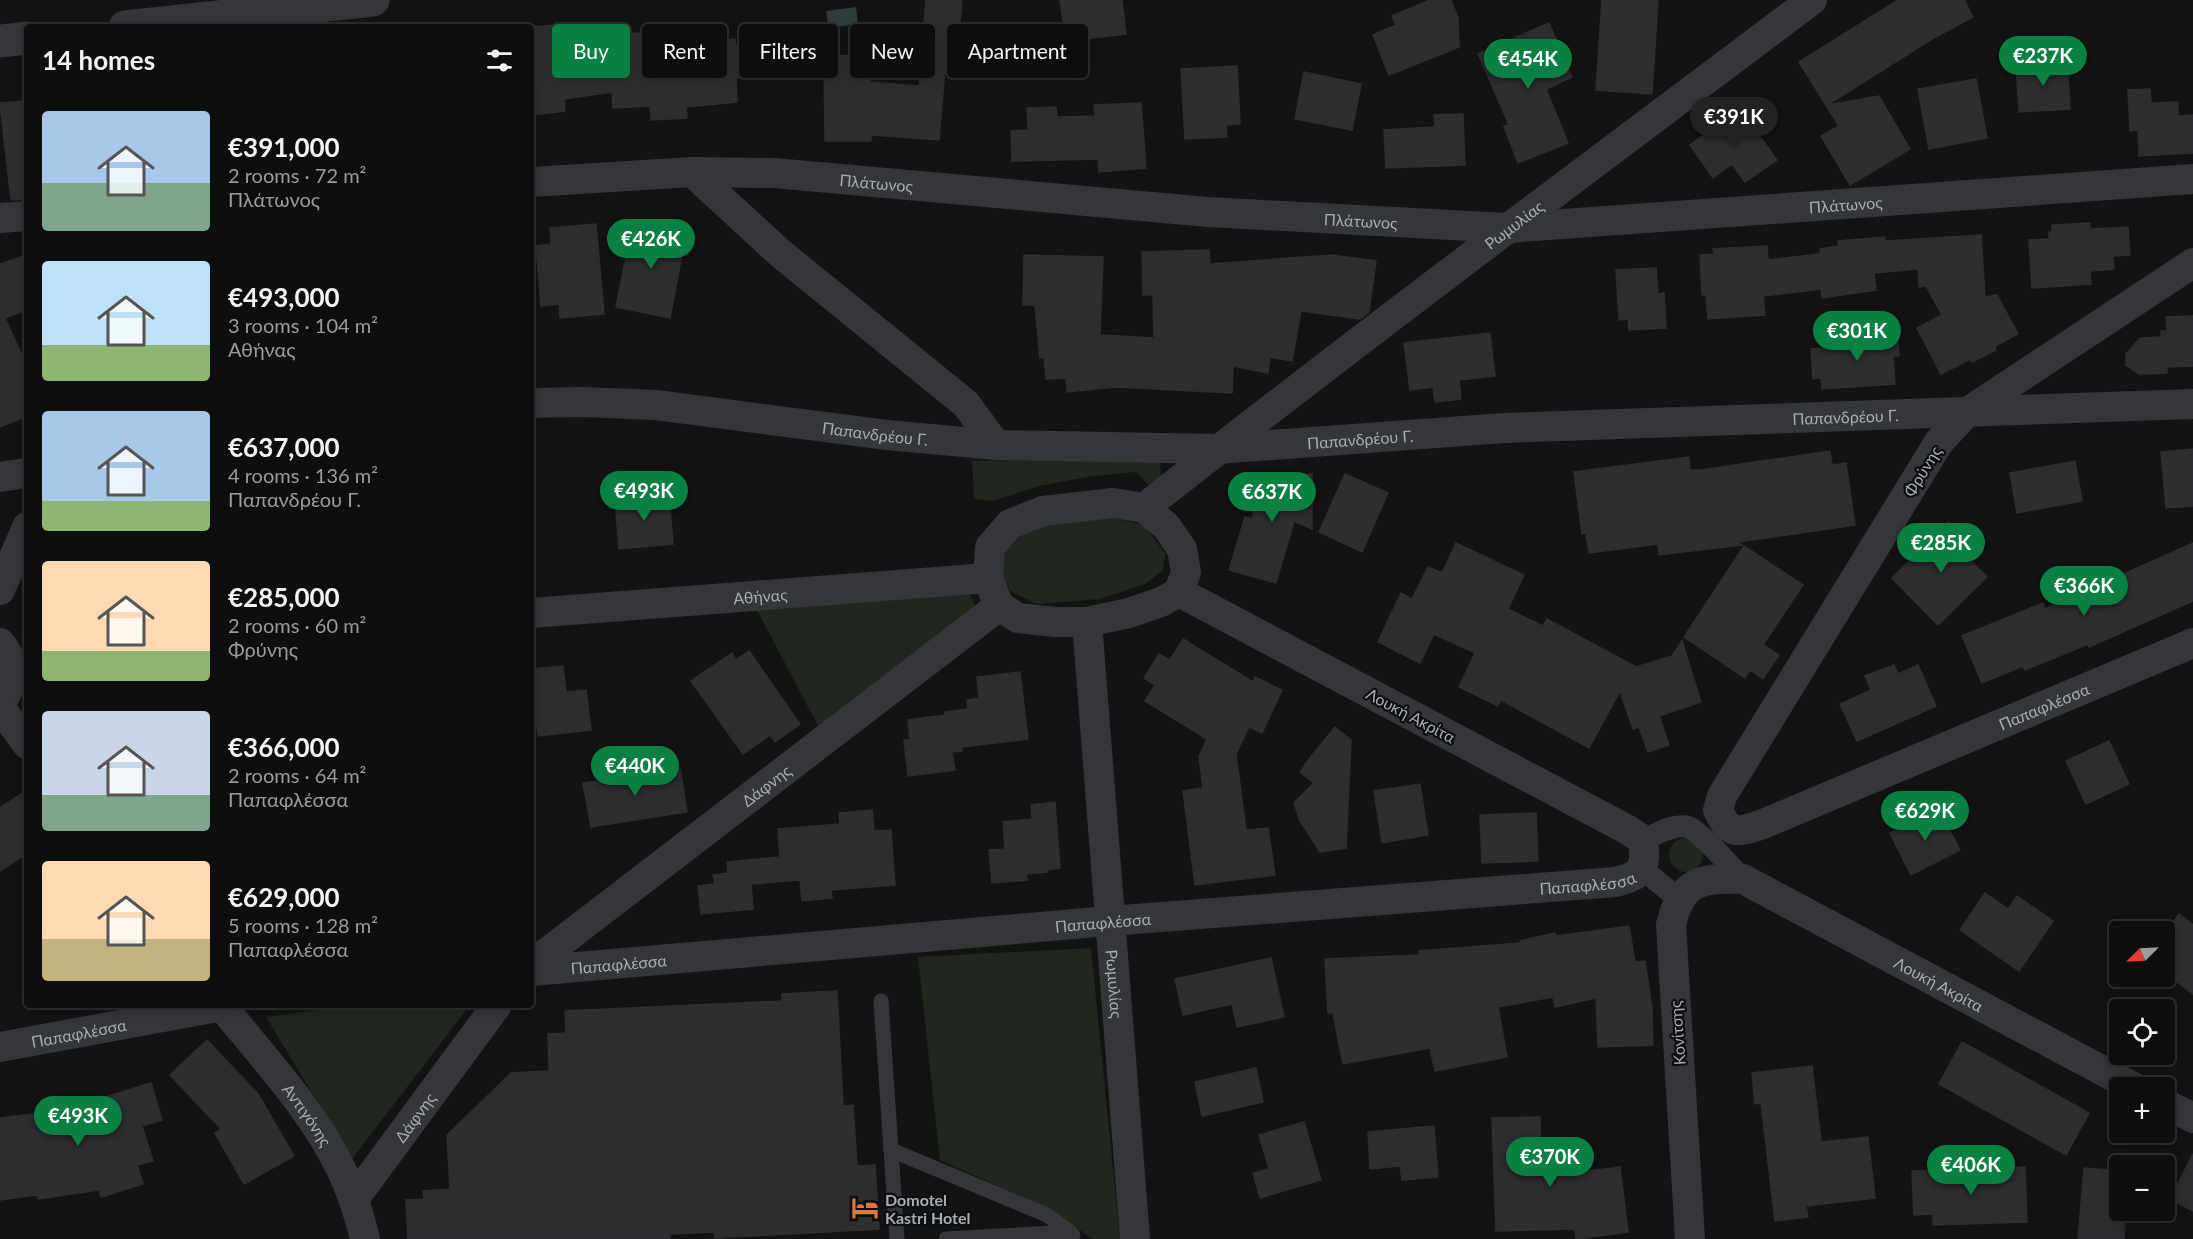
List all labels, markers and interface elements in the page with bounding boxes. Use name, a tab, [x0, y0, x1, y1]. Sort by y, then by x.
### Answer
chip: Buy	[552, 24, 630, 78]
chip: Rent	[642, 24, 727, 78]
chip: Filters	[739, 24, 838, 78]
chip: New	[850, 24, 935, 78]
chip: Apartment	[947, 24, 1088, 78]
pin: €237K	[2001, 36, 2085, 87]
pin: €454K	[1486, 39, 1570, 90]
text: €237K	[2013, 43, 2073, 67]
text: 14 homes	[42, 44, 155, 76]
icon: filters	[483, 44, 516, 77]
text: €454K	[1498, 46, 1558, 70]
pin: €391K	[1692, 97, 1776, 148]
text: €391K	[1704, 104, 1764, 128]
text: €391,000	[228, 131, 340, 163]
icon: home	[90, 135, 162, 207]
text: 2 rooms · 72 m²	[228, 163, 366, 187]
street label: Πλάτωνος	[839, 169, 914, 195]
text: Πλάτωνος	[228, 187, 320, 211]
street label: Πλάτωνος	[1808, 192, 1884, 216]
street label: Ρωμυλίας	[1480, 195, 1547, 253]
street label: Πλάτωνος	[1323, 209, 1399, 232]
pin: €426K	[609, 219, 693, 270]
text: €426K	[621, 226, 681, 250]
text: €493,000	[228, 281, 340, 313]
icon: home	[90, 285, 162, 357]
pin: €301K	[1815, 311, 1899, 362]
text: 3 rooms · 104 m²	[228, 313, 378, 337]
text: €301K	[1827, 318, 1887, 342]
text: Αθήνας	[228, 337, 296, 361]
street label: Παπανδρέου Γ.	[1792, 405, 1899, 427]
street label: Παπανδρέου Γ.	[821, 417, 929, 448]
street label: Παπανδρέου Γ.	[1306, 425, 1414, 452]
text: €637,000	[228, 431, 340, 463]
icon: home	[90, 435, 162, 507]
street label: Φρύνης	[1899, 442, 1945, 500]
text: 4 rooms · 136 m²	[228, 463, 378, 487]
pin: €493K	[602, 471, 686, 522]
pin: €637K	[1230, 472, 1314, 523]
text: €493K	[614, 478, 674, 502]
text: €637K	[1242, 479, 1302, 503]
text: Παπανδρέου Γ.	[228, 487, 361, 511]
pin: €285K	[1899, 523, 1983, 574]
text: €285K	[1911, 530, 1971, 554]
pin: €366K	[2042, 566, 2126, 617]
text: €366K	[2054, 573, 2114, 597]
text: €285,000	[228, 581, 340, 613]
street label: Αθήνας	[733, 584, 789, 607]
icon: home	[90, 585, 162, 657]
text: 2 rooms · 60 m²	[228, 613, 366, 637]
text: Φρύνης	[228, 637, 298, 661]
street label: Παπαφλέσσα	[1996, 678, 2092, 733]
street label: Λουκή Ακρίτα	[1363, 684, 1459, 747]
text: €366,000	[228, 731, 340, 763]
icon: home	[90, 735, 162, 807]
pin: €440K	[593, 746, 677, 797]
text: €440K	[605, 753, 665, 777]
street label: Δάφνης	[738, 760, 795, 810]
text: 2 rooms · 64 m²	[228, 763, 366, 787]
text: Παπαφλέσσα	[228, 787, 348, 811]
pin: €629K	[1883, 791, 1967, 842]
text: €629K	[1895, 798, 1955, 822]
street label: Παπαφλέσσα	[1539, 867, 1639, 897]
text: €629,000	[228, 881, 340, 913]
icon: home	[90, 885, 162, 957]
street label: Παπαφλέσσα	[1054, 908, 1152, 935]
text: 5 rooms · 128 m²	[228, 913, 378, 937]
north arrow	[2109, 921, 2175, 987]
map controls	[2109, 921, 2175, 1221]
text: Παπαφλέσσα	[228, 937, 348, 961]
street label: Ρωμυλίας	[1103, 949, 1127, 1020]
street label: Παπαφλέσσα	[570, 950, 668, 977]
street label: Λουκή Ακρίτα	[1891, 952, 1987, 1015]
button: locate	[2109, 999, 2175, 1065]
street label: Κονίτσης	[1665, 1000, 1689, 1066]
street label: Παπαφλέσσα	[30, 1014, 128, 1051]
button: +	[2109, 1077, 2175, 1143]
street label: Αντιγόνης	[279, 1079, 337, 1150]
street label: Δάφνης	[390, 1088, 439, 1145]
pin: €493K	[36, 1096, 120, 1147]
text: €493K	[48, 1103, 108, 1127]
pin: €370K	[1508, 1137, 1592, 1188]
text: €370K	[1520, 1144, 1580, 1168]
pin: €406K	[1929, 1145, 2013, 1196]
text: €406K	[1941, 1152, 2001, 1176]
button: −	[2109, 1155, 2175, 1221]
place label: Domotel Kastri Hotel	[885, 1190, 971, 1227]
hotel icon: Domotel Kastri Hotel	[850, 1193, 880, 1223]

